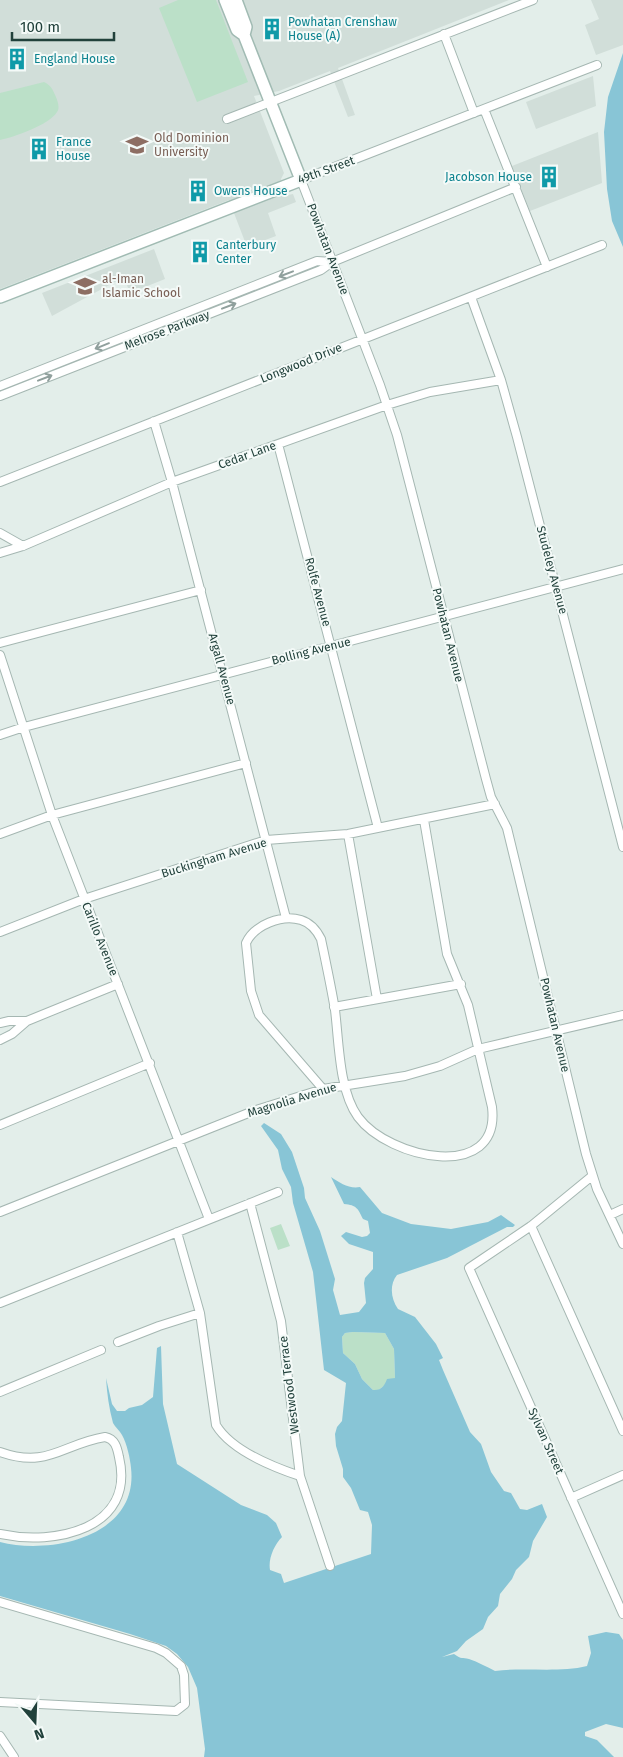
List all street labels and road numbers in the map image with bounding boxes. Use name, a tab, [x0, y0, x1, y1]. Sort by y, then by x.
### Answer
street label: 49th Street	[296, 153, 357, 187]
street label: Powhatan Avenue	[304, 201, 352, 297]
street label: Melrose Parkway	[122, 307, 212, 353]
street label: Longwood Drive	[258, 340, 344, 386]
street label: Cedar Lane	[216, 438, 278, 472]
street label: Studeley Avenue	[534, 525, 570, 615]
street label: Rolfe Avenue	[302, 556, 334, 628]
street label: Powhatan Avenue	[430, 586, 466, 684]
street label: Argall Avenue	[206, 632, 238, 706]
street label: Bolling Avenue	[270, 634, 352, 668]
street label: Buckingham Avenue	[160, 835, 268, 881]
street label: Carillo Avenue	[79, 900, 121, 978]
street label: Powhatan Avenue	[537, 976, 573, 1074]
street label: Magnolia Avenue	[246, 1080, 338, 1120]
street label: Westwood Terrace	[276, 1335, 302, 1435]
street label: Sylvan Street	[525, 1406, 567, 1477]

